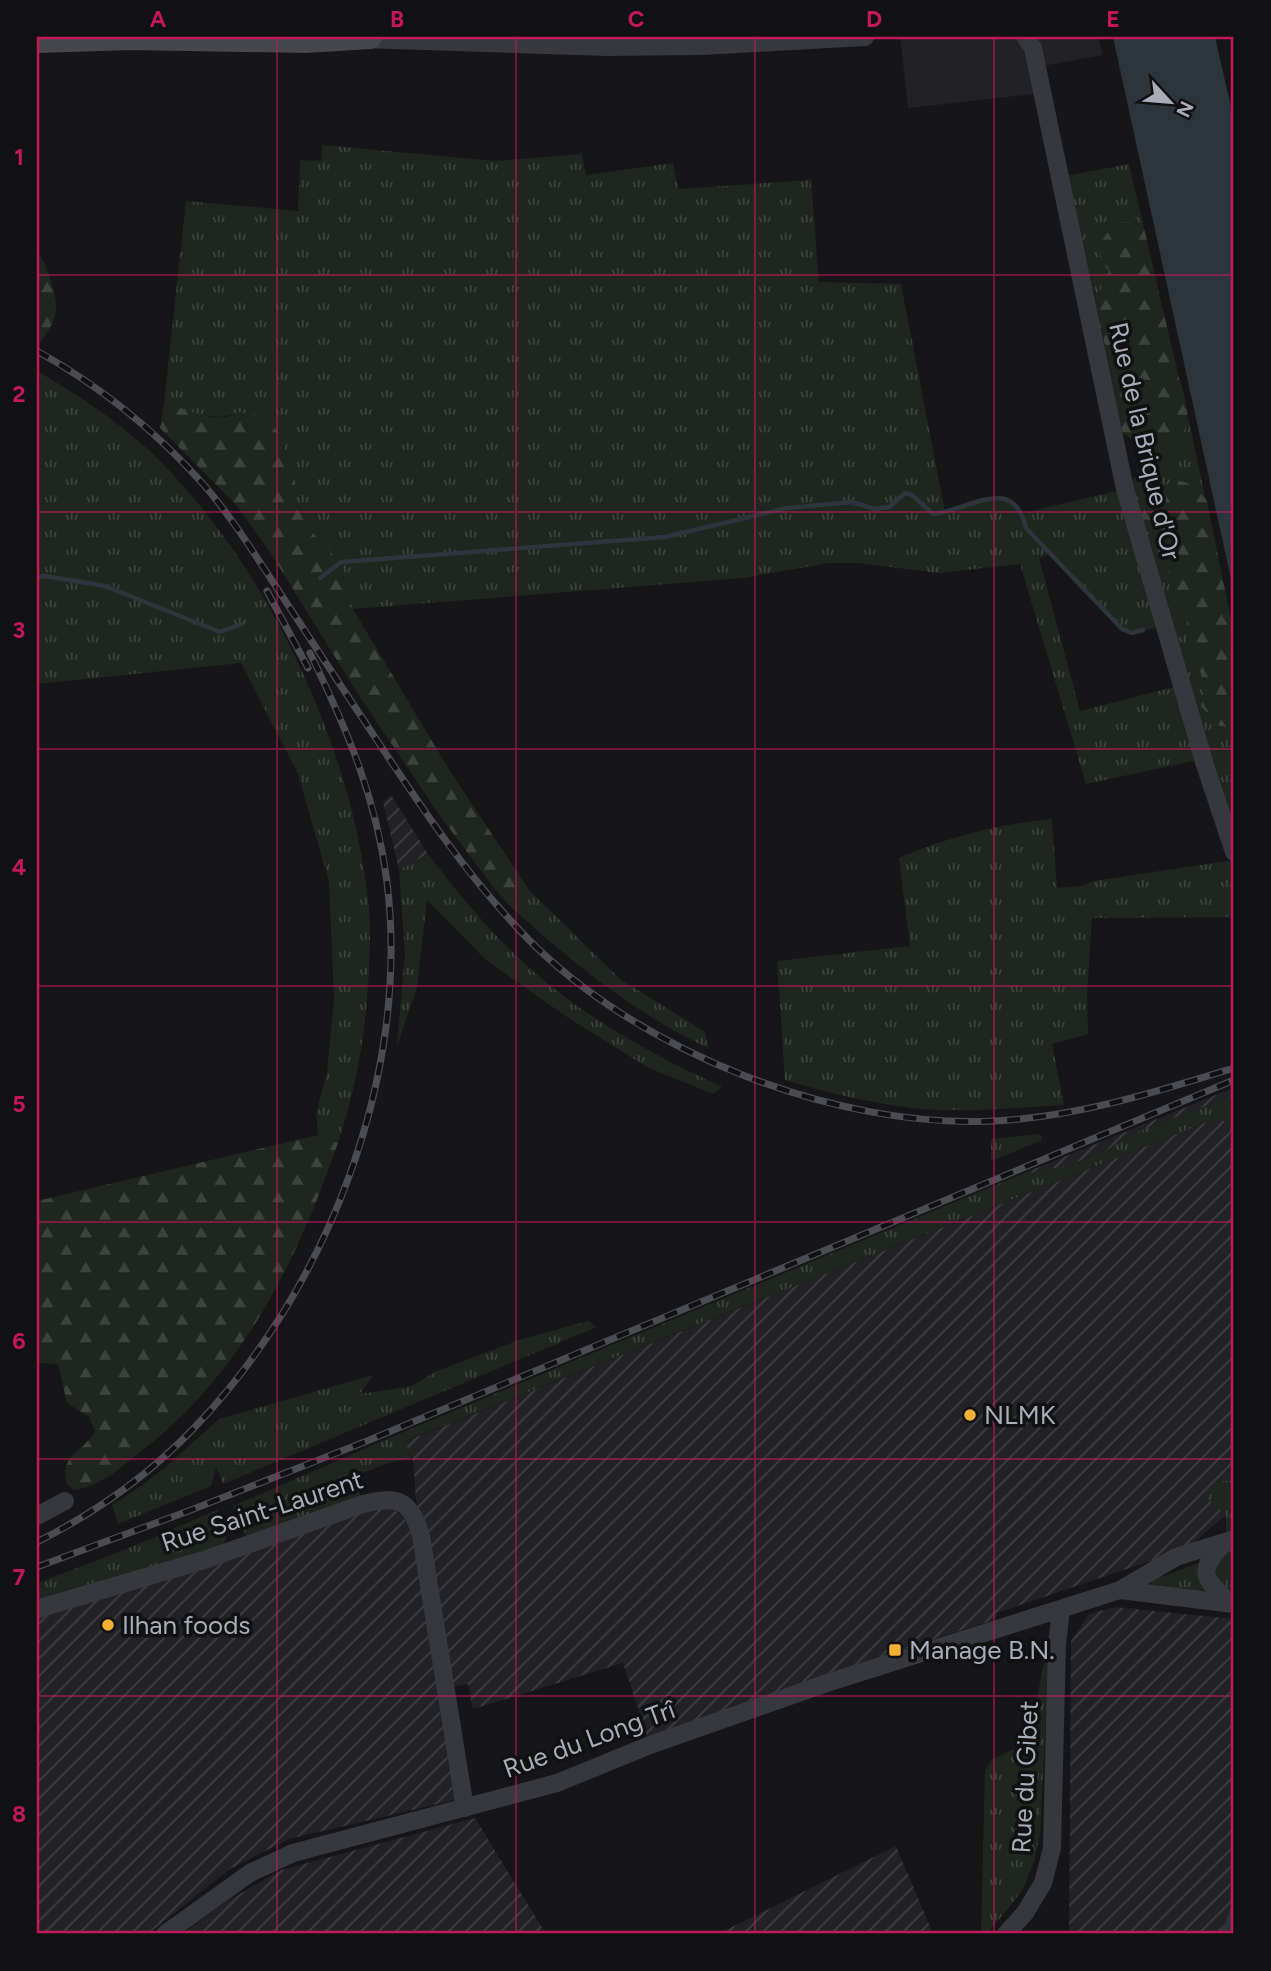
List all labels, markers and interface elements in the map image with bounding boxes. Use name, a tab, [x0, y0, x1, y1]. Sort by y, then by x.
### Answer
text: A	[150, 5, 167, 33]
text: B	[390, 5, 404, 33]
text: C	[628, 5, 645, 33]
text: D	[866, 5, 882, 33]
text: E	[1106, 5, 1120, 33]
north arrow	[1134, 66, 1204, 136]
text: N	[1171, 98, 1198, 121]
text: 1	[14, 143, 24, 171]
street label: Rue de la Brique d'Or	[1102, 319, 1188, 563]
text: 2	[12, 380, 26, 408]
text: 3	[13, 616, 25, 644]
text: 4	[12, 853, 26, 881]
text: 5	[12, 1090, 26, 1118]
text: 6	[12, 1327, 26, 1355]
place label: NLMK	[984, 1399, 1056, 1431]
marker: NLMK	[962, 1407, 978, 1423]
street label: Rue Saint-Laurent	[157, 1463, 367, 1559]
text: 7	[13, 1563, 26, 1591]
place label: Ilhan foods	[122, 1609, 250, 1641]
marker: Ilhan foods	[100, 1617, 116, 1633]
place label: Manage B.N.	[909, 1634, 1055, 1666]
marker: Manage B.N.	[887, 1642, 903, 1658]
street label: Rue du Long Trî	[499, 1692, 681, 1785]
street label: Rue du Gibet	[1005, 1700, 1045, 1854]
text: 8	[12, 1800, 26, 1828]

